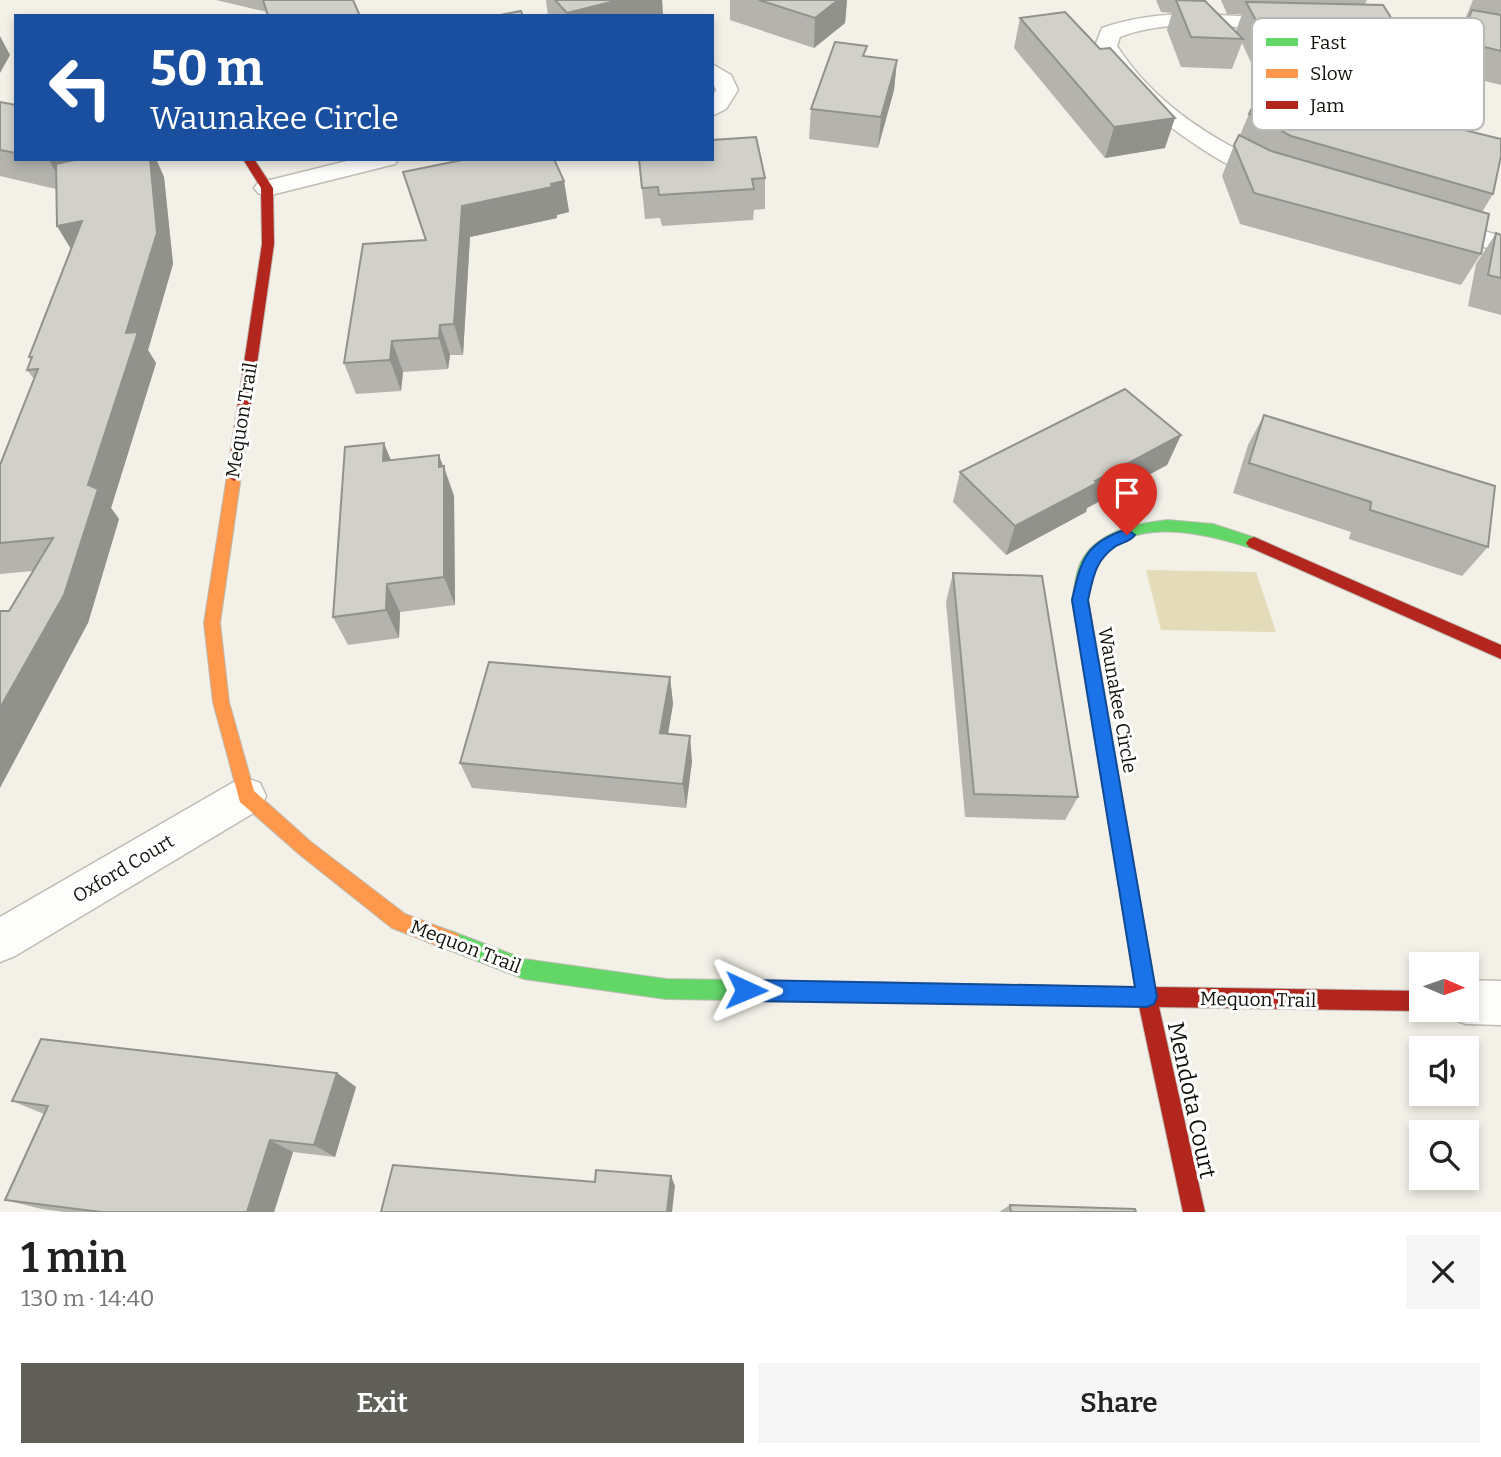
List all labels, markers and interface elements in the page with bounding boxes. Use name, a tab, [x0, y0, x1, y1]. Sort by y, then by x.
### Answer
legend	[1252, 18, 1484, 130]
text: Fast	[1310, 31, 1347, 54]
text: 50 m	[150, 39, 263, 98]
icon: left	[35, 42, 126, 133]
text: Slow	[1310, 62, 1353, 85]
text: Jam	[1309, 94, 1344, 117]
text: Waunakee Circle	[150, 99, 399, 137]
street label: Mequon Trail	[221, 361, 262, 479]
pin	[1097, 463, 1157, 535]
icon: arrive	[1108, 474, 1146, 512]
street label: Waunakee Circle	[1093, 625, 1142, 775]
street label: Oxford Court	[68, 829, 178, 908]
street label: Mequon Trail	[407, 915, 524, 978]
north arrow	[1409, 952, 1479, 1022]
map controls	[1409, 952, 1479, 1190]
position arrow	[709, 953, 783, 1027]
street label: Mequon Trail	[1200, 987, 1316, 1012]
street label: Mendota Court	[1162, 1019, 1222, 1181]
button: sound	[1409, 1036, 1479, 1106]
button: search	[1409, 1120, 1479, 1190]
text: 1 min	[21, 1233, 127, 1283]
button: close	[1406, 1235, 1480, 1309]
text: 130 m · 14:40	[21, 1284, 155, 1312]
button: Exit	[21, 1363, 744, 1443]
button: Share	[758, 1363, 1480, 1443]

